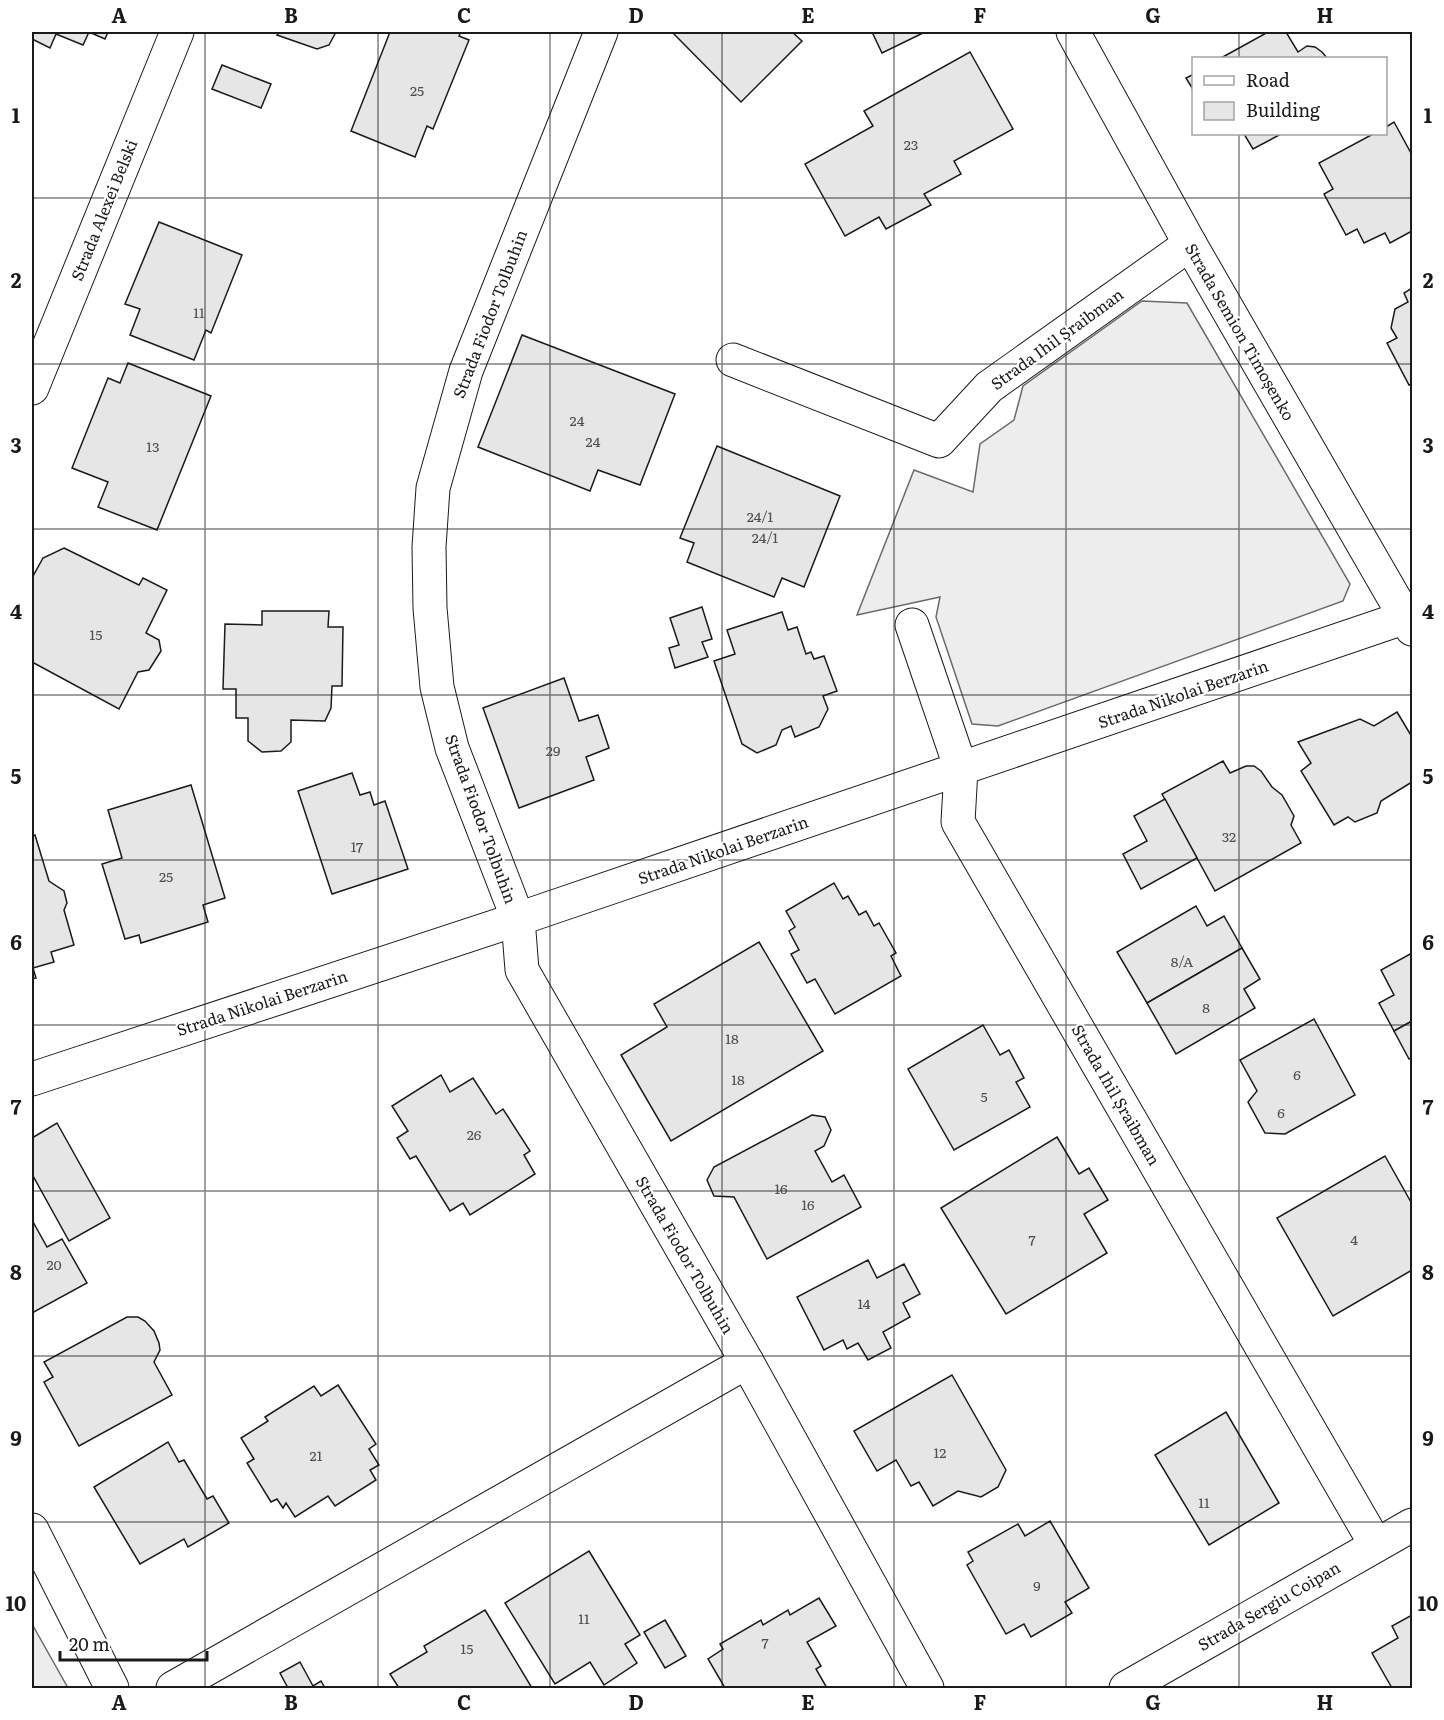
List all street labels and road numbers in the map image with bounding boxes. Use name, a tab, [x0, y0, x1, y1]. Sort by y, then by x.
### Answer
street label: Strada Alexei Belski	[64, 135, 142, 284]
street label: Strada Fiodor Tolbuhin	[446, 226, 532, 401]
street label: Strada Semion Timoșenko	[1180, 238, 1302, 425]
street label: Strada Ihil Șraibman	[985, 281, 1128, 395]
street label: Strada Nikolai Berzarin	[1094, 652, 1271, 733]
street label: Strada Fiodor Tolbuhin	[440, 731, 524, 907]
street label: Strada Nikolai Berzarin	[634, 808, 811, 889]
street label: Strada Nikolai Berzarin	[173, 963, 351, 1041]
street label: Strada Ihil Șraibman	[1067, 1020, 1167, 1170]
street label: Strada Fiodor Tolbuhin	[631, 1171, 741, 1338]
street label: Strada Sergiu Coipan	[1193, 1554, 1345, 1656]

